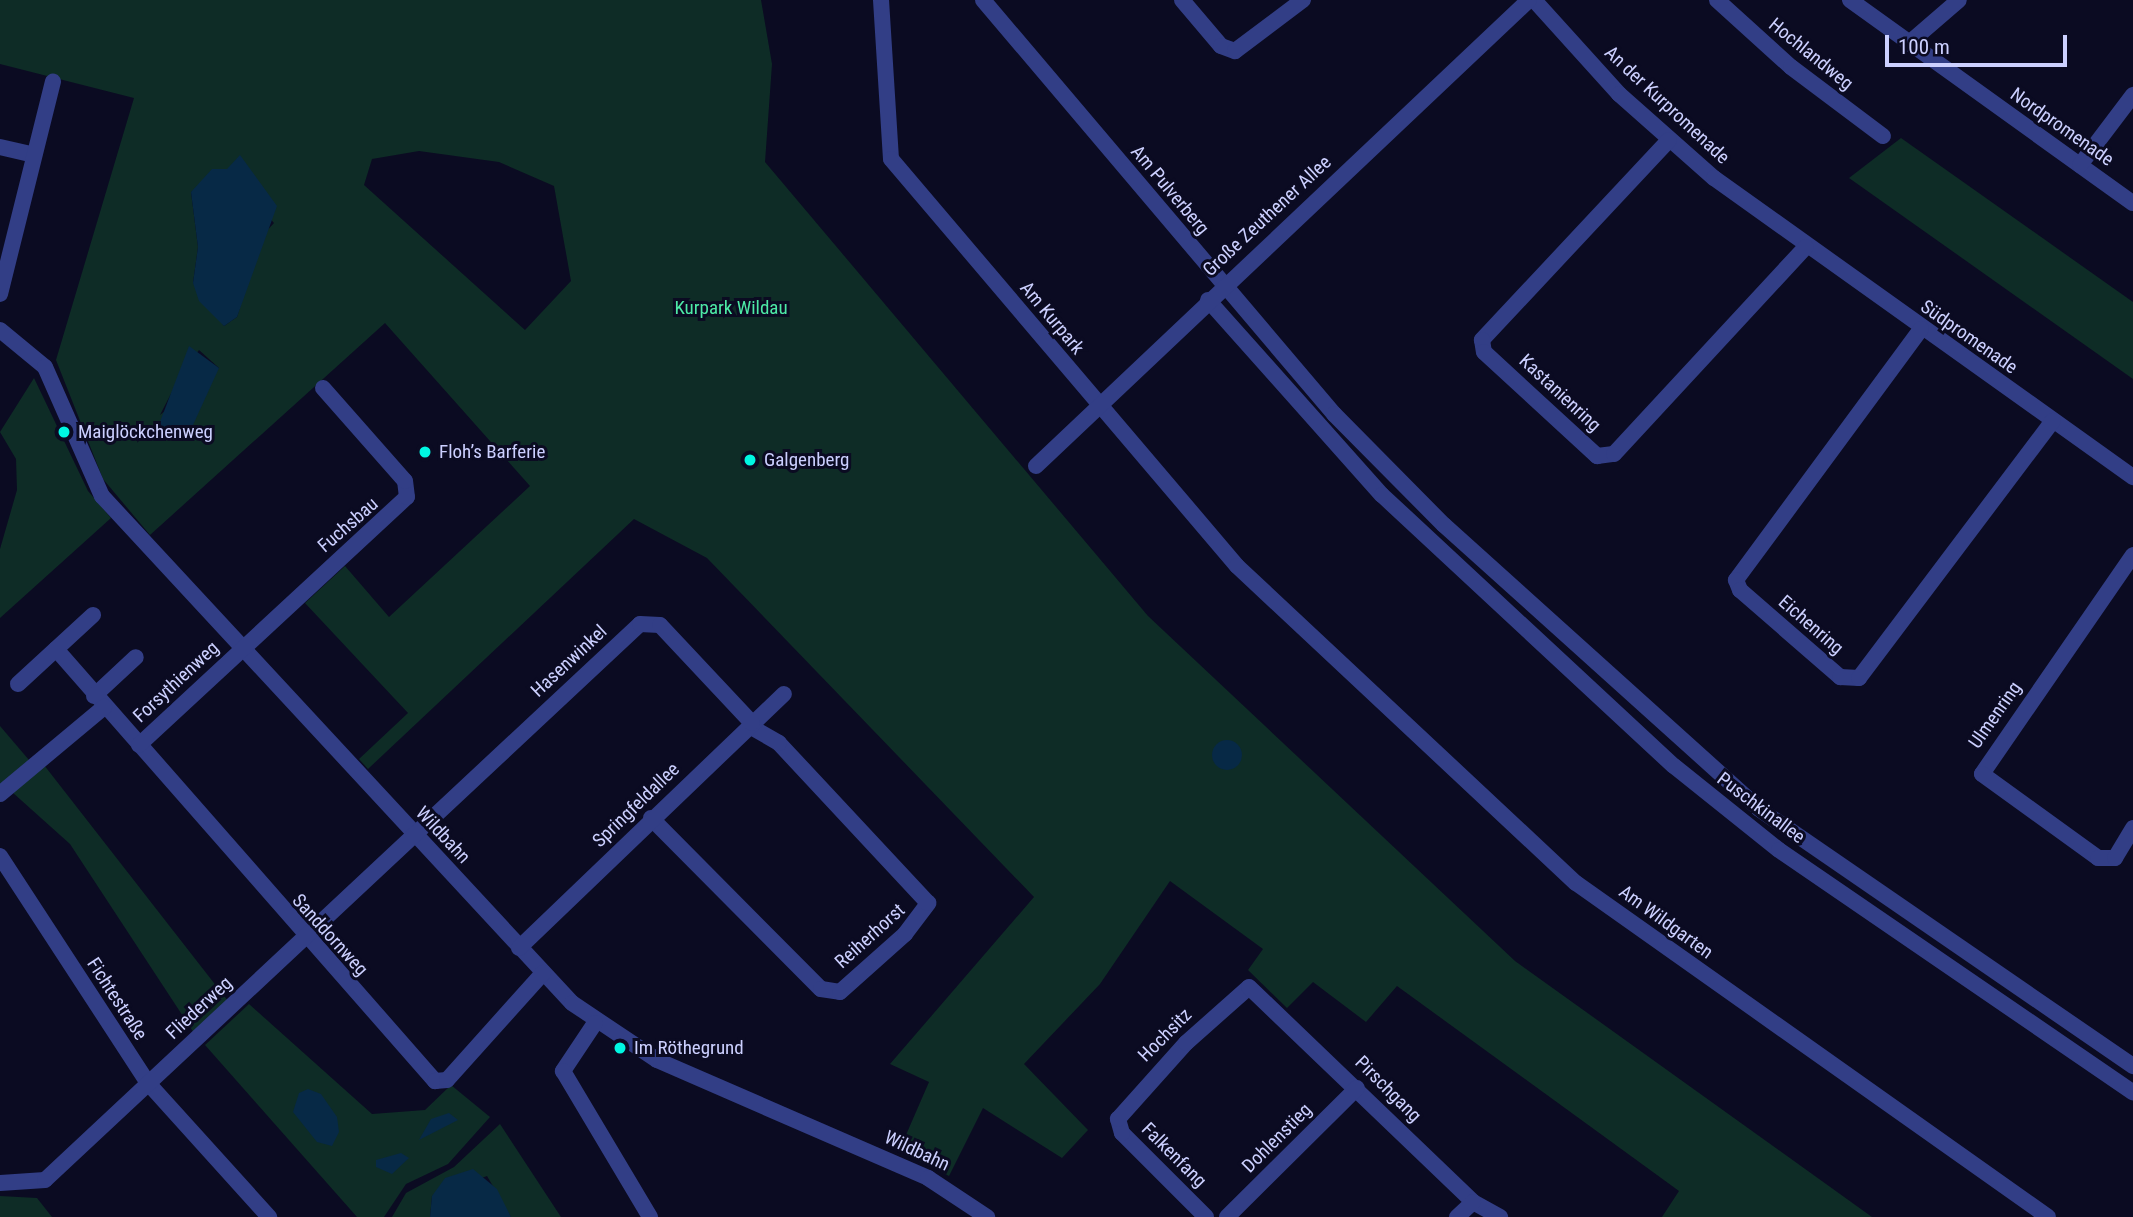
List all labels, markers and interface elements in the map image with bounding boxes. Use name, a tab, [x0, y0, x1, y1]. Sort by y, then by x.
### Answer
street label: Hochlandweg	[1764, 13, 1858, 95]
scale bar	[1888, 21, 2070, 65]
text: 100 m	[1898, 35, 1950, 59]
street label: An der Kurpromenade	[1600, 41, 1734, 169]
street label: Nordpromenade	[2006, 83, 2118, 171]
street label: Am Pulverberg	[1126, 141, 1214, 239]
street label: Große Zeuthener Allee	[1198, 151, 1336, 281]
street label: Am Kurpark	[1015, 277, 1089, 359]
street label: Südpromenade	[1916, 295, 2022, 379]
park label: Kurpark Wildau	[674, 297, 788, 319]
street label: Kastanienring	[1514, 349, 1606, 437]
place label: Maiglöckchenweg	[78, 421, 213, 443]
marker: Maiglöckchenweg	[56, 424, 72, 440]
place label: Floh’s Barferie	[439, 441, 545, 463]
marker: Floh’s Barferie	[417, 444, 433, 460]
place label: Galgenberg	[764, 449, 849, 471]
marker: Galgenberg	[742, 452, 758, 468]
street label: Fuchsbau	[313, 493, 383, 557]
street label: Eichenring	[1774, 591, 1848, 659]
street label: Hasenwinkel	[526, 620, 612, 702]
street label: Forsythienweg	[128, 637, 224, 727]
street label: Ulmenring	[1964, 677, 2026, 753]
street label: Springfeldallee	[588, 758, 684, 852]
street label: Puschkinallee	[1713, 768, 1809, 848]
street label: Wildbahn	[411, 802, 475, 868]
street label: Am Wildgarten	[1615, 880, 1717, 964]
street label: Sanddornweg	[287, 889, 373, 981]
street label: Reiherhorst	[830, 899, 910, 973]
street label: Fichtestraße	[82, 954, 152, 1044]
street label: Fliederweg	[161, 972, 237, 1044]
street label: Hochsitz	[1134, 1004, 1196, 1066]
place label: Im Röthegrund	[634, 1037, 744, 1059]
marker: Im Röthegrund	[612, 1040, 628, 1056]
street label: Pirschgang	[1350, 1051, 1426, 1127]
street label: Dohlenstieg	[1237, 1098, 1317, 1178]
street label: Falkenfang	[1137, 1118, 1211, 1192]
street label: Wildbahn	[881, 1126, 953, 1176]

